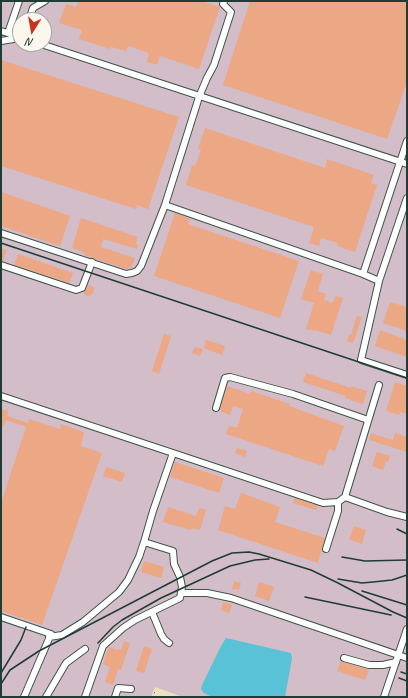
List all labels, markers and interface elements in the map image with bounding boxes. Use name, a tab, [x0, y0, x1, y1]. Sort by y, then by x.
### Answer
north arrow	[12, 12, 52, 52]
text: N	[25, 35, 35, 50]

